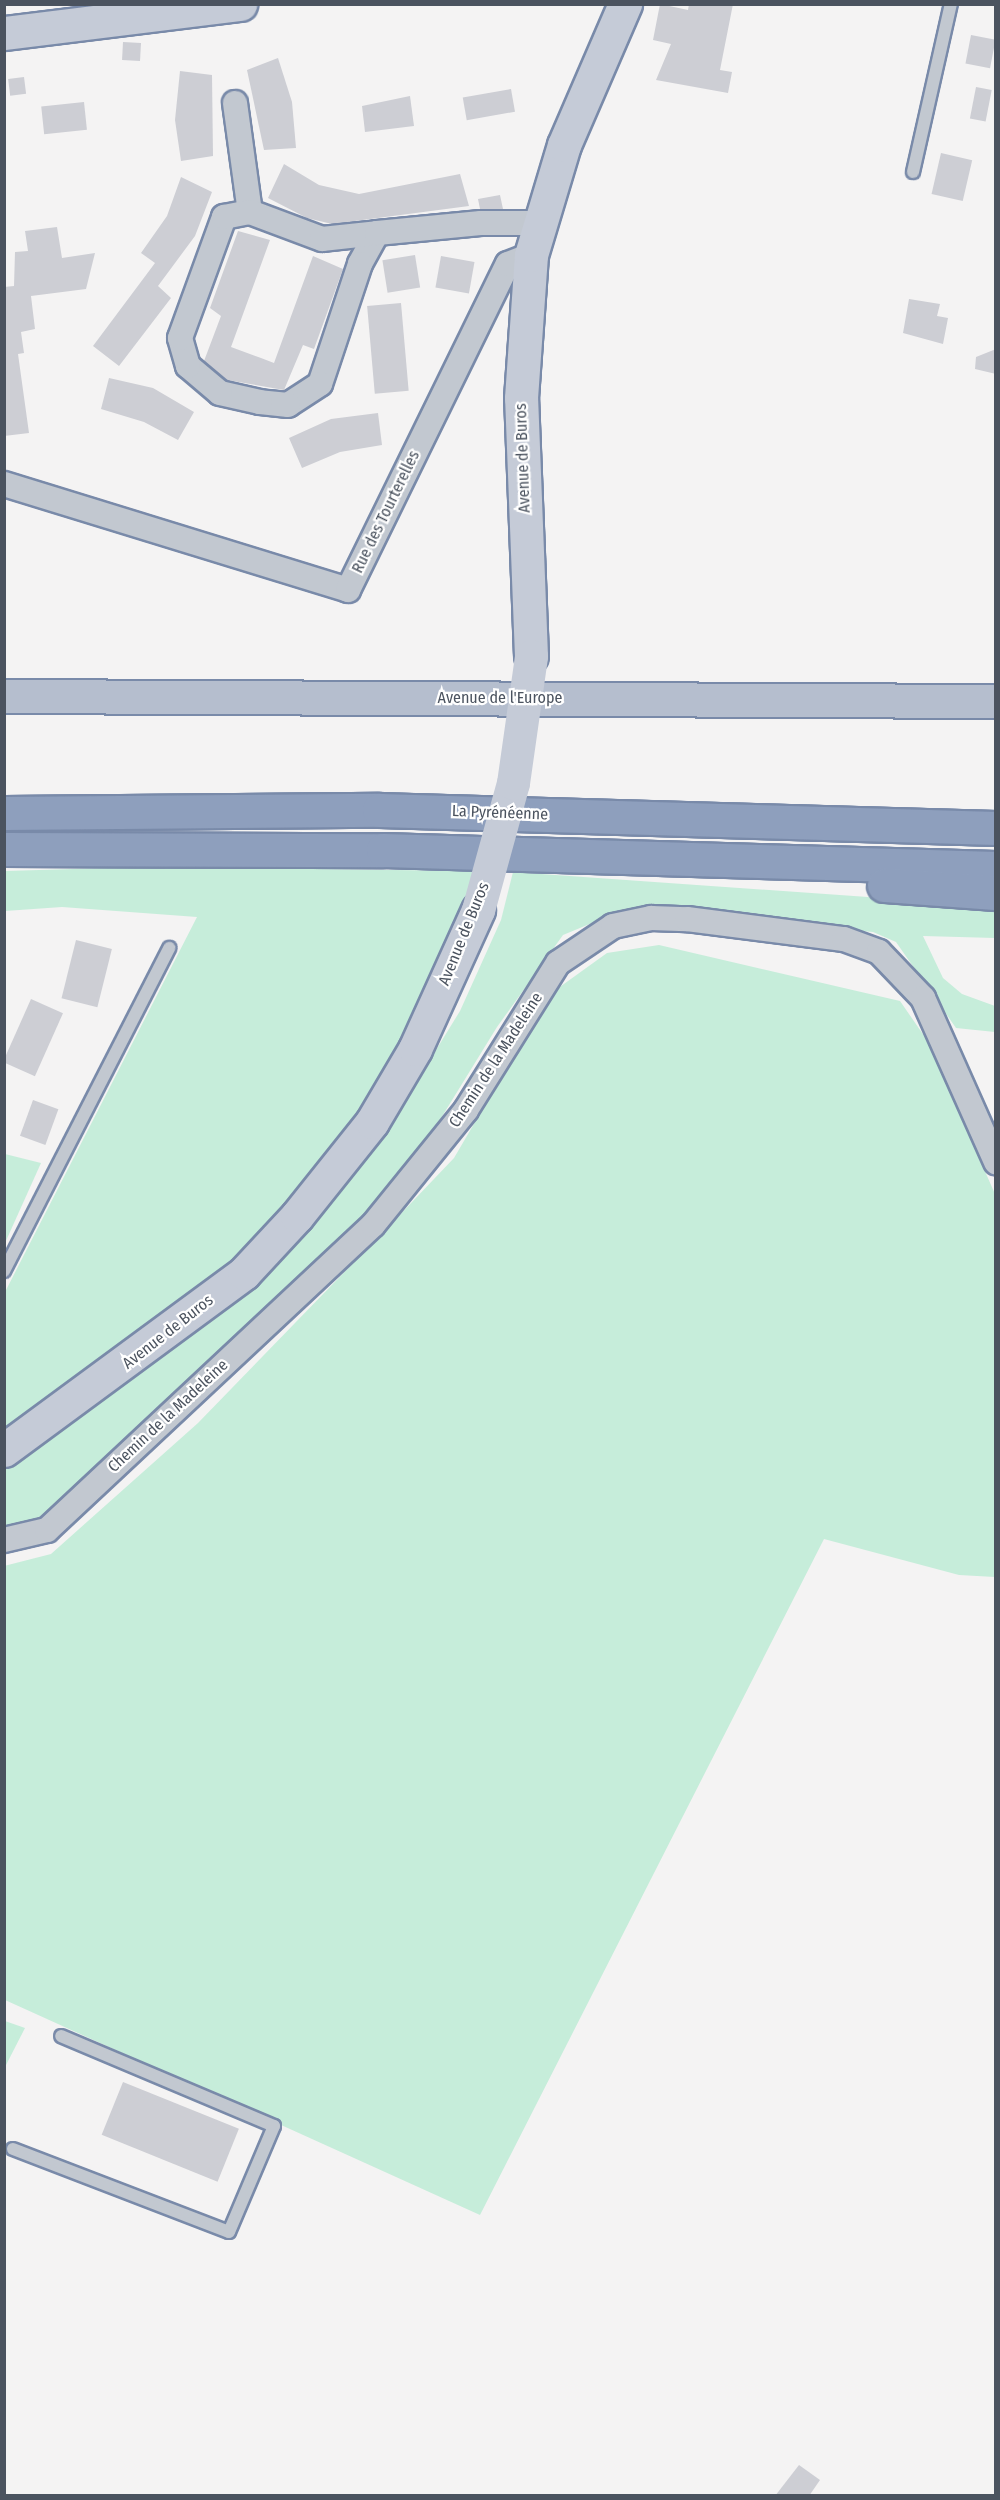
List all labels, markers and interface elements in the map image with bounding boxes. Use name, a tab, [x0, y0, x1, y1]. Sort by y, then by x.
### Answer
street label: Avenue de Buros	[511, 403, 535, 513]
street label: Rue des Tourterelles	[348, 448, 424, 576]
street label: Avenue de l'Europe	[438, 688, 562, 708]
street label: La Pyrénéenne	[452, 802, 548, 824]
street label: Avenue de Buros	[435, 880, 493, 988]
street label: Chemin de la Madeleine	[445, 989, 547, 1131]
street label: Avenue de Buros	[119, 1291, 217, 1373]
street label: Chemin de la Madeleine	[104, 1355, 232, 1477]

